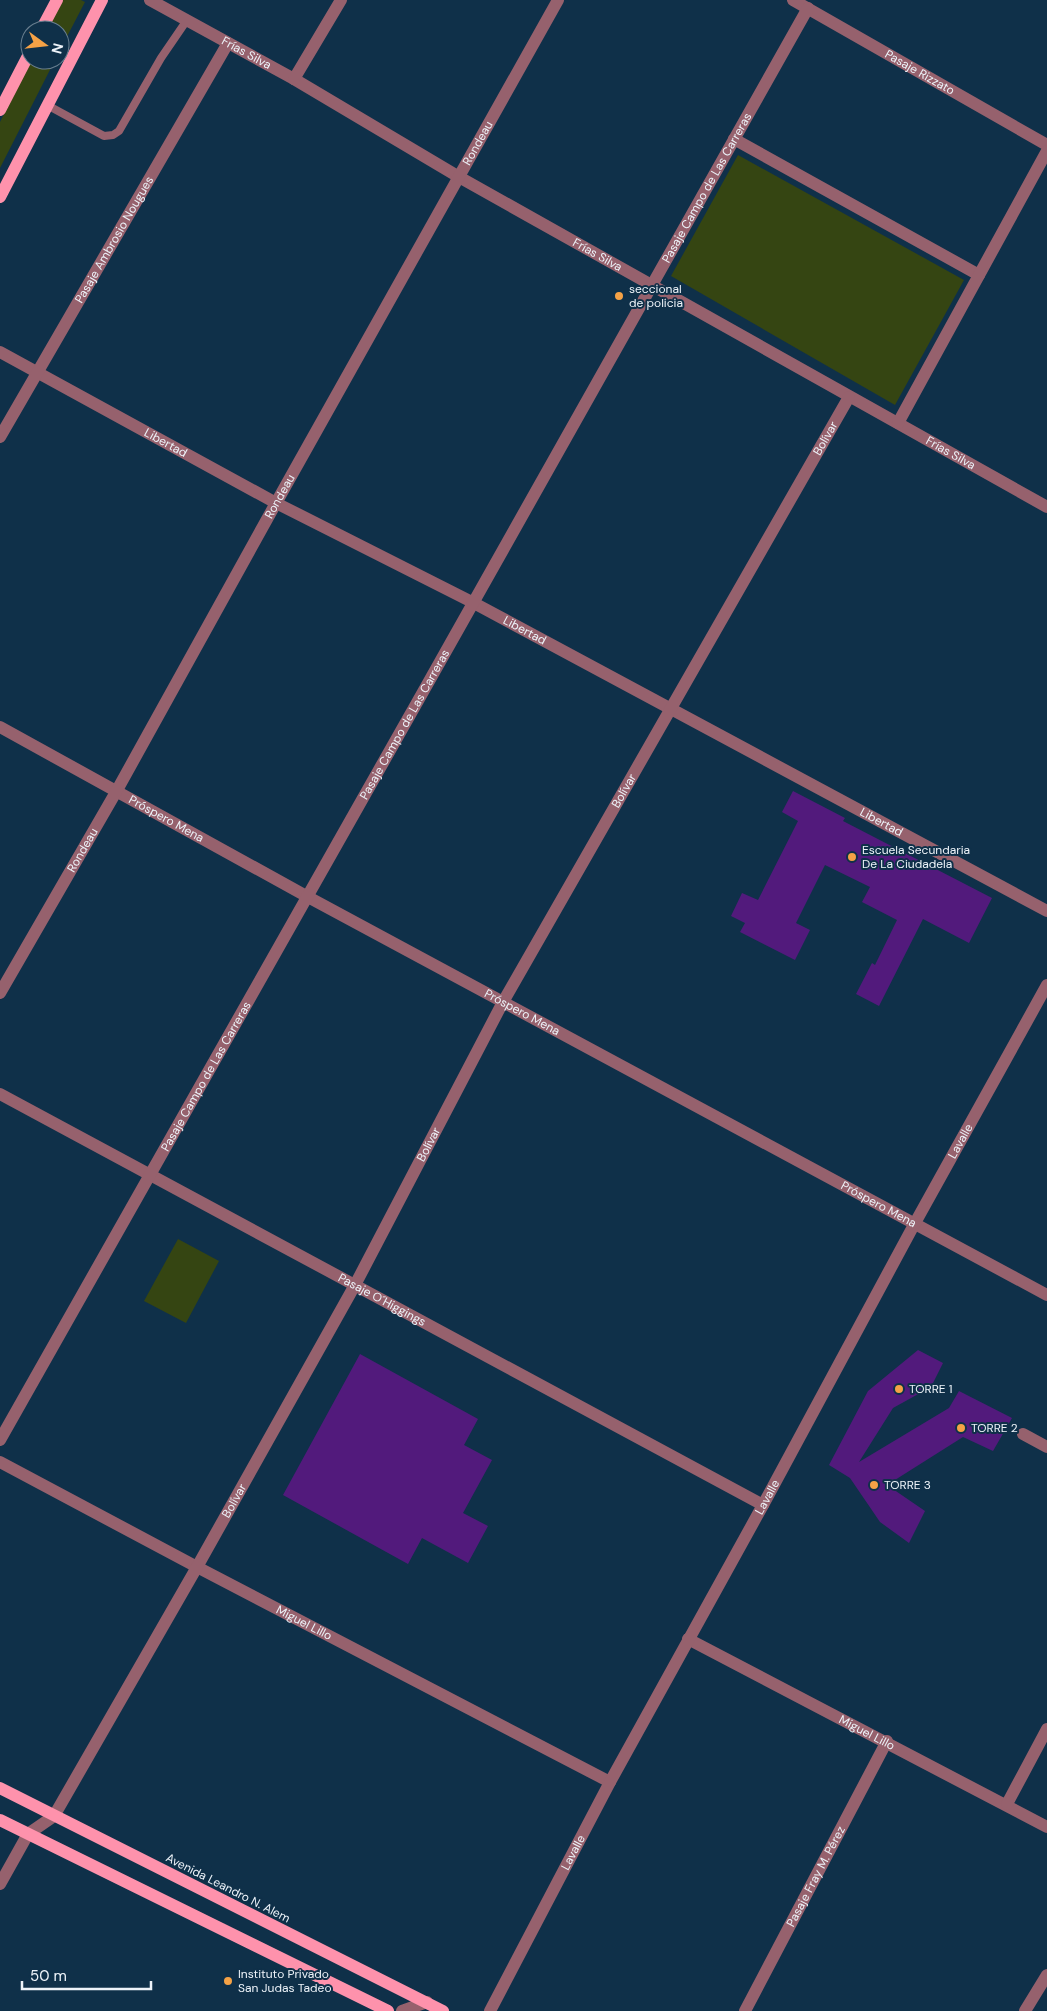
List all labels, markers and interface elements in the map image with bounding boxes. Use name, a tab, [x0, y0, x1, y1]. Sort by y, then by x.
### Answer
north arrow	[20, 20, 70, 70]
street label: Frías Silva	[219, 33, 274, 73]
text: N	[48, 41, 68, 56]
street label: Pasaje Rizzato	[882, 46, 958, 99]
street label: Pasaje Campo de Las Carreras	[658, 110, 755, 266]
street label: Rondeau	[459, 118, 497, 168]
street label: Pasaje Ambrosio Nougues	[71, 173, 157, 306]
street label: Frías Silva	[570, 234, 625, 275]
place label: seccional de policia	[629, 281, 683, 311]
marker: seccional de policia	[613, 290, 625, 302]
street label: Bolívar	[809, 418, 842, 458]
street label: Libertad	[141, 424, 190, 461]
street label: Frías Silva	[923, 433, 978, 473]
street label: Rondeau	[261, 471, 299, 521]
street label: Libertad	[500, 612, 549, 648]
street label: Pasaje Campo de Las Carreras	[356, 647, 453, 802]
street label: Bolívar	[608, 770, 640, 811]
street label: Próspero Mena	[126, 792, 207, 846]
street label: Libertad	[857, 804, 906, 840]
street label: Rondeau	[63, 825, 102, 875]
place label: Escuela Secundaria De La Ciudadela	[862, 842, 970, 872]
marker: Escuela Secundaria De La Ciudadela	[846, 851, 858, 863]
street label: Próspero Mena	[482, 985, 563, 1039]
street label: Pasaje Campo de Las Carreras	[157, 999, 255, 1154]
street label: Lavalle	[944, 1121, 977, 1161]
street label: Bolívar	[413, 1124, 444, 1164]
street label: Próspero Mena	[838, 1177, 919, 1231]
street label: Pasaje O´Higgings	[335, 1270, 429, 1330]
place label: TORRE 1	[909, 1381, 953, 1397]
marker: TORRE 1	[893, 1383, 905, 1395]
place label: TORRE 2	[971, 1420, 1018, 1436]
marker: TORRE 2	[955, 1422, 967, 1434]
street label: Lavalle	[751, 1477, 783, 1517]
place label: TORRE 3	[884, 1477, 931, 1493]
marker: TORRE 3	[868, 1479, 880, 1491]
street label: Bolívar	[218, 1480, 250, 1521]
street label: Miguel Lillo	[273, 1602, 335, 1644]
street label: Miguel Lillo	[836, 1711, 898, 1754]
street label: Pasaje Fray M. Pérez	[783, 1823, 849, 1930]
street label: Lavalle	[557, 1832, 589, 1873]
street label: Avenida Leandro N. Alem	[163, 1850, 293, 1926]
scale bar	[22, 1958, 151, 1990]
text: 50 m	[30, 1966, 67, 1986]
place label: Instituto Privado San Judas Tadeo	[238, 1966, 332, 1996]
marker: Instituto Privado San Judas Tadeo	[222, 1975, 234, 1987]

